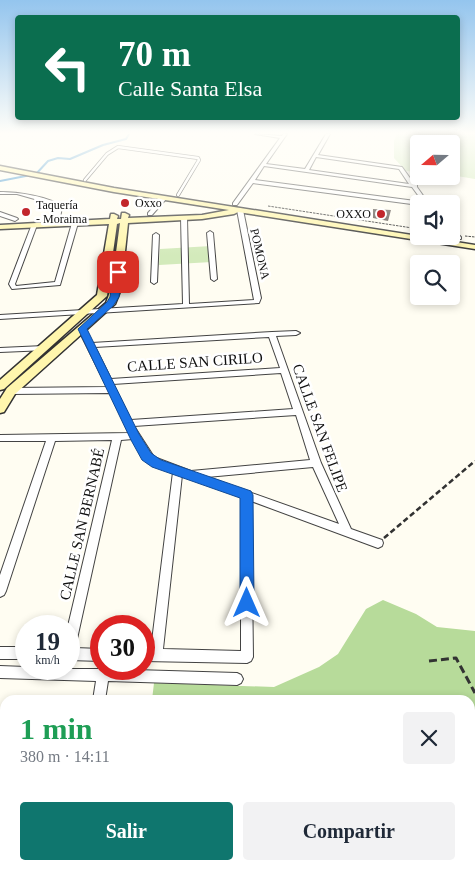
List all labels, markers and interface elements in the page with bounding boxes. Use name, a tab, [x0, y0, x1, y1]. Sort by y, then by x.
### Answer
icon: left	[35, 35, 100, 100]
text: 70 m	[118, 35, 191, 74]
text: Calle Santa Elsa	[118, 76, 262, 101]
north arrow	[410, 135, 460, 185]
map controls	[410, 135, 460, 305]
button: sound	[410, 195, 460, 245]
place label: Oxxo	[135, 196, 162, 210]
marker: Oxxo	[119, 197, 131, 209]
place label: Taquería - Moraima	[36, 198, 88, 226]
marker: Taquería - Moraima	[20, 206, 32, 218]
place label: OXXO	[336, 207, 371, 221]
marker: OXXO	[375, 208, 387, 220]
street label: POMONA	[247, 227, 273, 281]
pin	[97, 251, 139, 293]
button: search	[410, 255, 460, 305]
icon: arrive	[104, 258, 132, 286]
street label: CALLE SAN CIRILO	[127, 349, 263, 375]
street label: CALLE SAN FELIPE	[289, 362, 351, 494]
street label: CALLE SAN BERNABÉ	[57, 446, 107, 602]
position arrow	[220, 576, 272, 628]
speed limit sign: 30	[90, 615, 155, 680]
text: 19	[35, 628, 60, 655]
text: km/h	[35, 653, 60, 667]
text: 1 min	[20, 712, 93, 745]
button: close	[403, 712, 455, 764]
text: 380 m · 14:11	[20, 748, 110, 765]
button: Salir	[20, 802, 233, 860]
button: Compartir	[243, 802, 455, 860]

